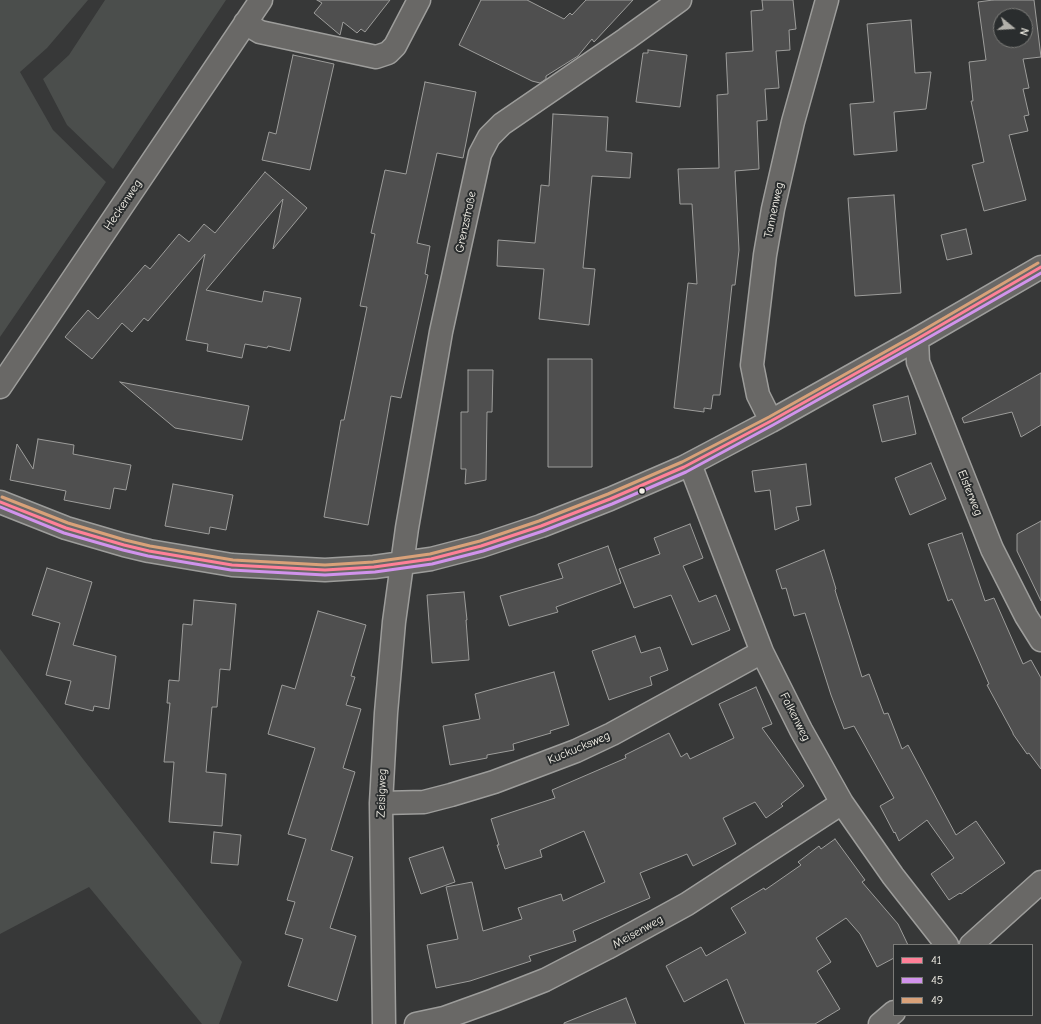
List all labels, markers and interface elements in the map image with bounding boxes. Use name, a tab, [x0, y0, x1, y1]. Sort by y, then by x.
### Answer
north arrow	[993, 8, 1033, 48]
text: N	[1017, 26, 1031, 37]
street label: Heckenweg	[101, 177, 145, 233]
street label: Tannenweg	[761, 181, 787, 239]
street label: Grenzstraße	[452, 190, 480, 254]
street label: Elsterweg	[954, 468, 986, 518]
unlabelled marker	[637, 486, 647, 496]
street label: Falkenweg	[777, 690, 813, 744]
street label: Kuckucksweg	[546, 728, 612, 768]
street label: Zeisigweg	[374, 768, 390, 818]
street label: Meisenweg	[610, 912, 666, 952]
legend	[893, 944, 1033, 1016]
text: 41	[931, 953, 942, 967]
text: 45	[931, 973, 943, 987]
text: 49	[931, 993, 943, 1007]

